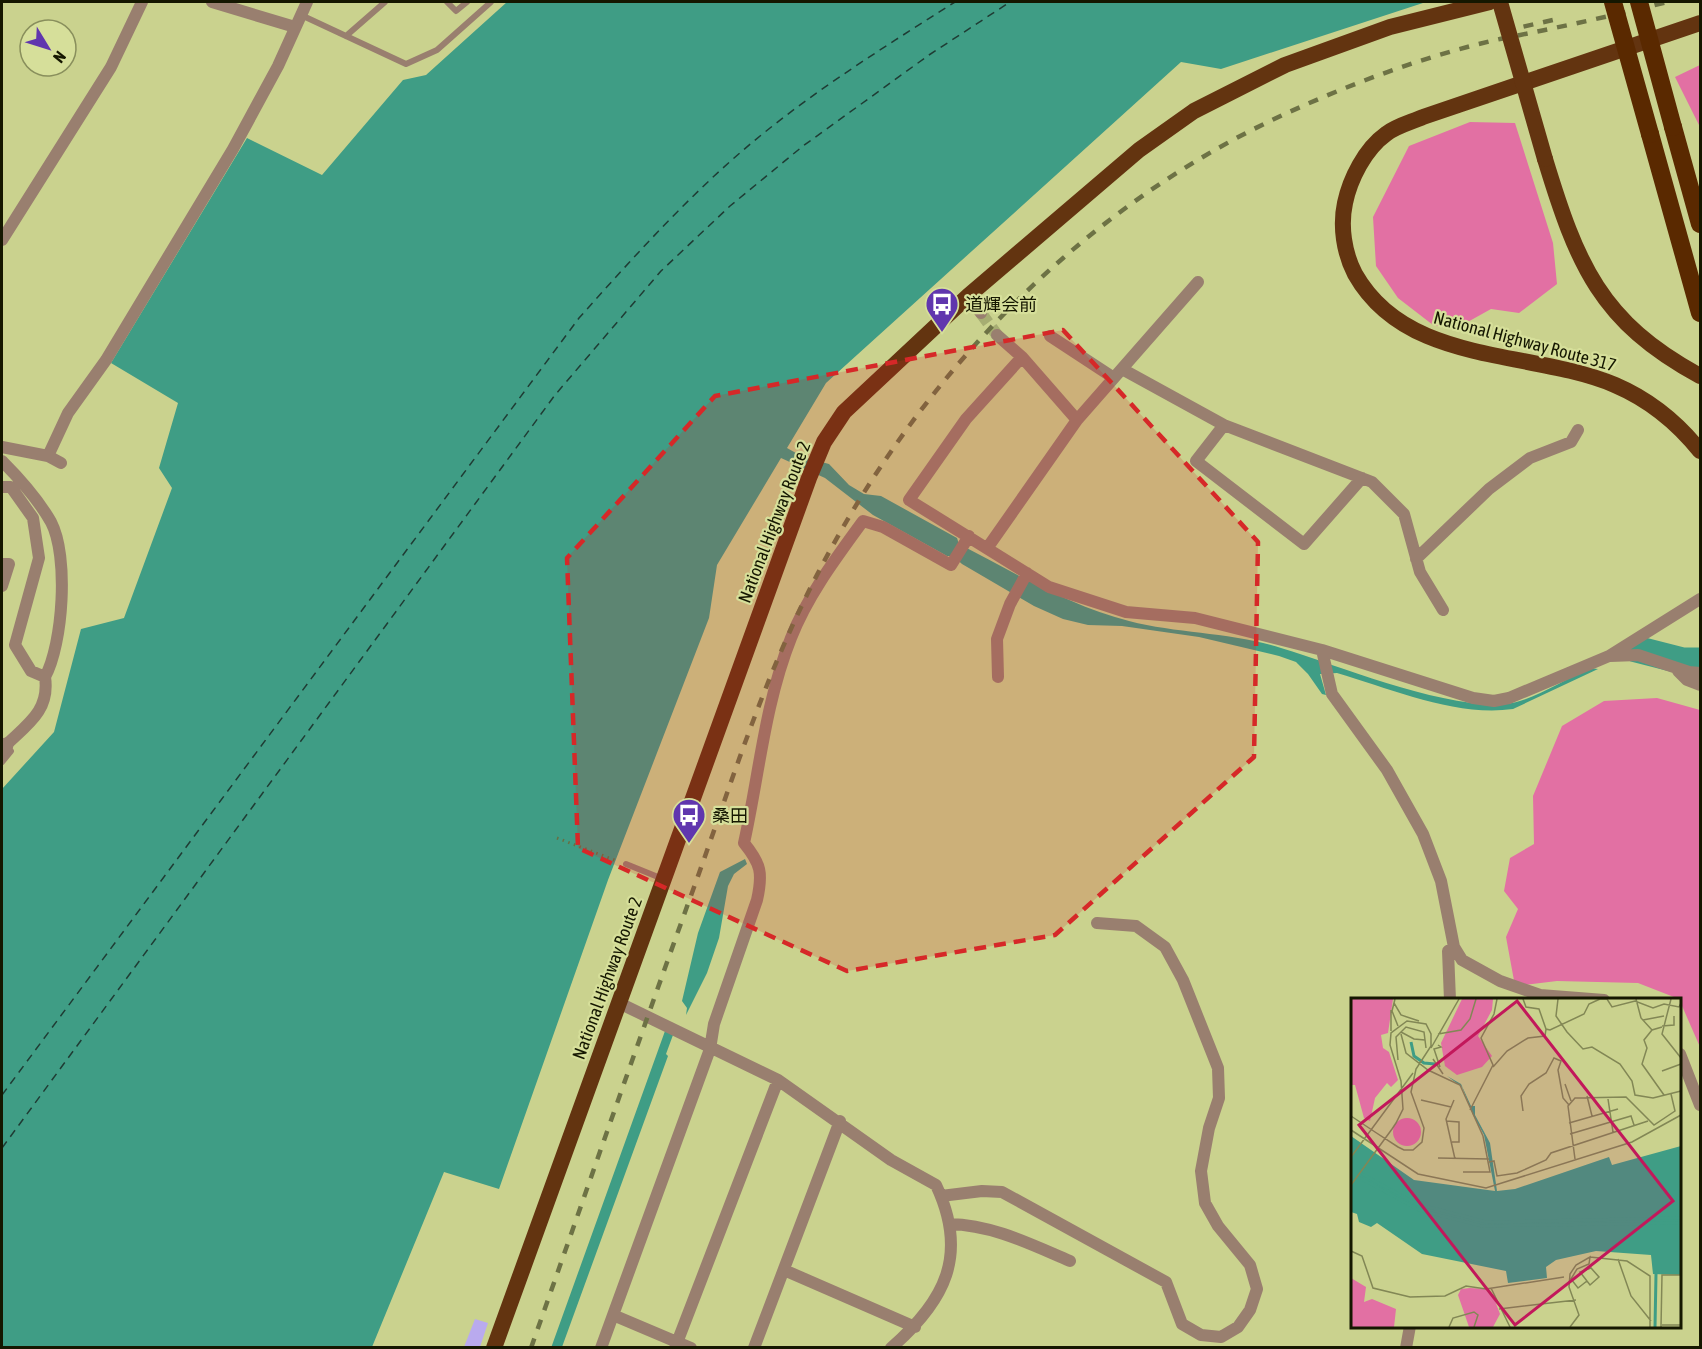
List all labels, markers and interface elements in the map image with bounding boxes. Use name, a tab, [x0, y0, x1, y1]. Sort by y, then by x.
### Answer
north arrow	[18, 18, 78, 78]
text: N	[50, 48, 70, 67]
bus stop icon: 道輝会前	[924, 286, 960, 333]
place label: 道輝会前	[965, 294, 1037, 315]
street label: National Highway Route 317	[1431, 307, 1619, 375]
street label: National Highway Route 2	[734, 438, 814, 606]
bus stop icon: 桑田	[671, 797, 707, 844]
place label: 桑田	[712, 805, 748, 826]
street label: National Highway Route 2	[568, 894, 646, 1062]
inset map	[1351, 998, 1681, 1328]

